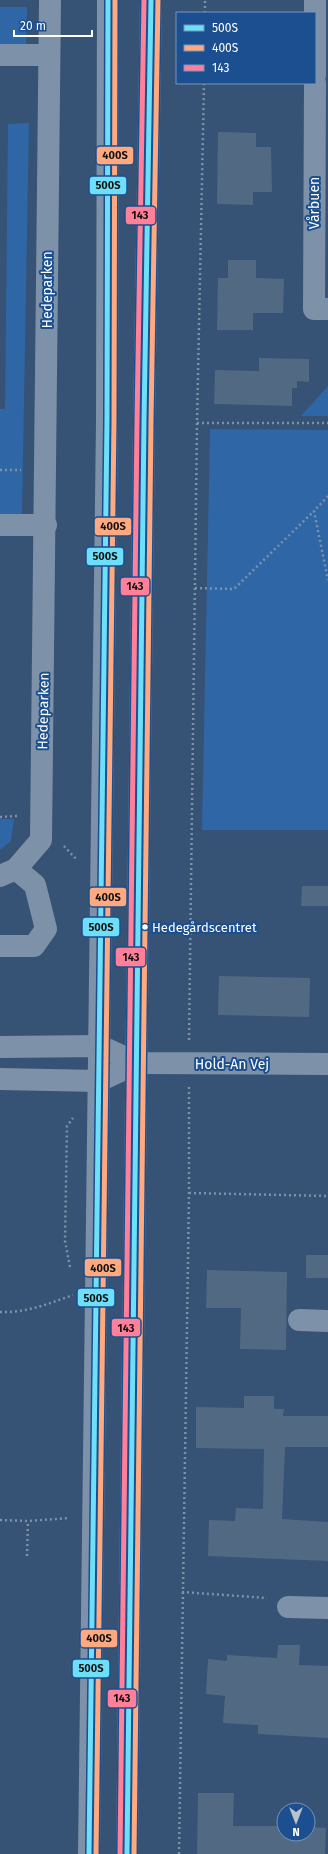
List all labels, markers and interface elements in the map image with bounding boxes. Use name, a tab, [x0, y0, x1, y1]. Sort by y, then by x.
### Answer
scale bar	[14, 12, 92, 38]
legend	[176, 12, 316, 84]
text: 20 m	[20, 19, 46, 33]
text: 500S	[212, 21, 238, 35]
text: 400S	[212, 41, 239, 55]
text: 143	[212, 61, 229, 75]
line badge: 400S	[96, 146, 134, 165]
text: 400S	[102, 149, 128, 162]
line badge: 500S	[89, 176, 127, 195]
street label: Vårbuen	[306, 177, 323, 229]
text: 500S	[95, 179, 121, 192]
line badge: 143	[125, 206, 156, 225]
text: 143	[132, 209, 149, 222]
street label: Hedeparken	[39, 251, 56, 329]
line badge: 400S	[94, 517, 132, 536]
text: 400S	[100, 520, 126, 533]
line badge: 500S	[86, 547, 124, 566]
text: 500S	[92, 550, 118, 563]
line badge: 143	[120, 577, 150, 596]
text: 143	[127, 580, 144, 593]
street label: Hedeparken	[34, 672, 53, 750]
line badge: 400S	[89, 887, 127, 907]
text: 400S	[95, 891, 121, 904]
line badge: 500S	[82, 917, 120, 937]
place label: Hedegårdscentret	[152, 920, 257, 935]
text: 500S	[88, 921, 114, 934]
marker: Hedegårdscentret	[140, 922, 150, 932]
line badge: 143	[115, 947, 146, 967]
text: 143	[123, 951, 140, 964]
street label: Hold-An Vej	[195, 1056, 269, 1073]
line badge: 400S	[84, 1258, 122, 1277]
text: 400S	[90, 1262, 116, 1275]
line badge: 500S	[77, 1288, 115, 1307]
text: 500S	[83, 1292, 109, 1305]
line badge: 143	[111, 1318, 141, 1337]
text: 143	[118, 1322, 135, 1335]
line badge: 400S	[80, 1629, 118, 1648]
text: 400S	[86, 1632, 112, 1645]
line badge: 500S	[72, 1659, 110, 1678]
text: 500S	[78, 1662, 104, 1675]
line badge: 143	[107, 1689, 137, 1708]
text: 143	[114, 1692, 131, 1705]
north arrow	[276, 1802, 316, 1842]
text: N	[292, 1825, 300, 1838]

